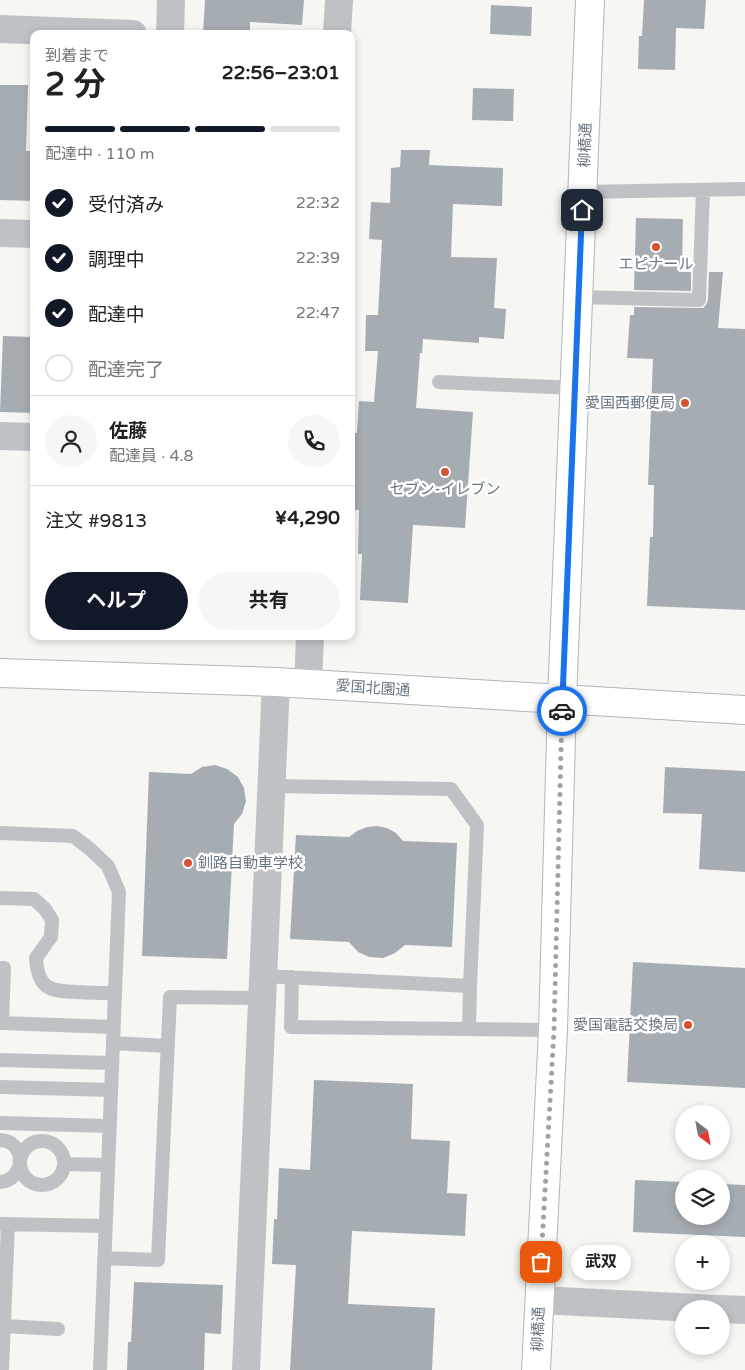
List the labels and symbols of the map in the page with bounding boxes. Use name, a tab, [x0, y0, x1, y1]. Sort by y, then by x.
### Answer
street label: 柳橋通	[575, 122, 595, 168]
pin	[561, 189, 603, 231]
marker: エピナール	[650, 241, 662, 253]
place label: エピナール	[618, 255, 694, 273]
place label: 愛国西郵便局	[585, 394, 675, 412]
marker: 愛国西郵便局	[679, 397, 691, 409]
marker: セブン-イレブン	[439, 466, 451, 478]
place label: セブン-イレブン	[389, 480, 501, 498]
street label: 愛国北園通	[335, 676, 411, 700]
courier	[537, 686, 587, 736]
place label: 釧路自動車学校	[198, 854, 303, 872]
marker: 釧路自動車学校	[182, 857, 194, 869]
place label: 愛国電話交換局	[573, 1016, 678, 1034]
marker: 愛国電話交換局	[682, 1019, 694, 1031]
north arrow	[675, 1105, 730, 1160]
pin	[520, 1241, 562, 1283]
callout: 武双	[571, 1244, 631, 1280]
street label: 柳橋通	[528, 1306, 548, 1352]

